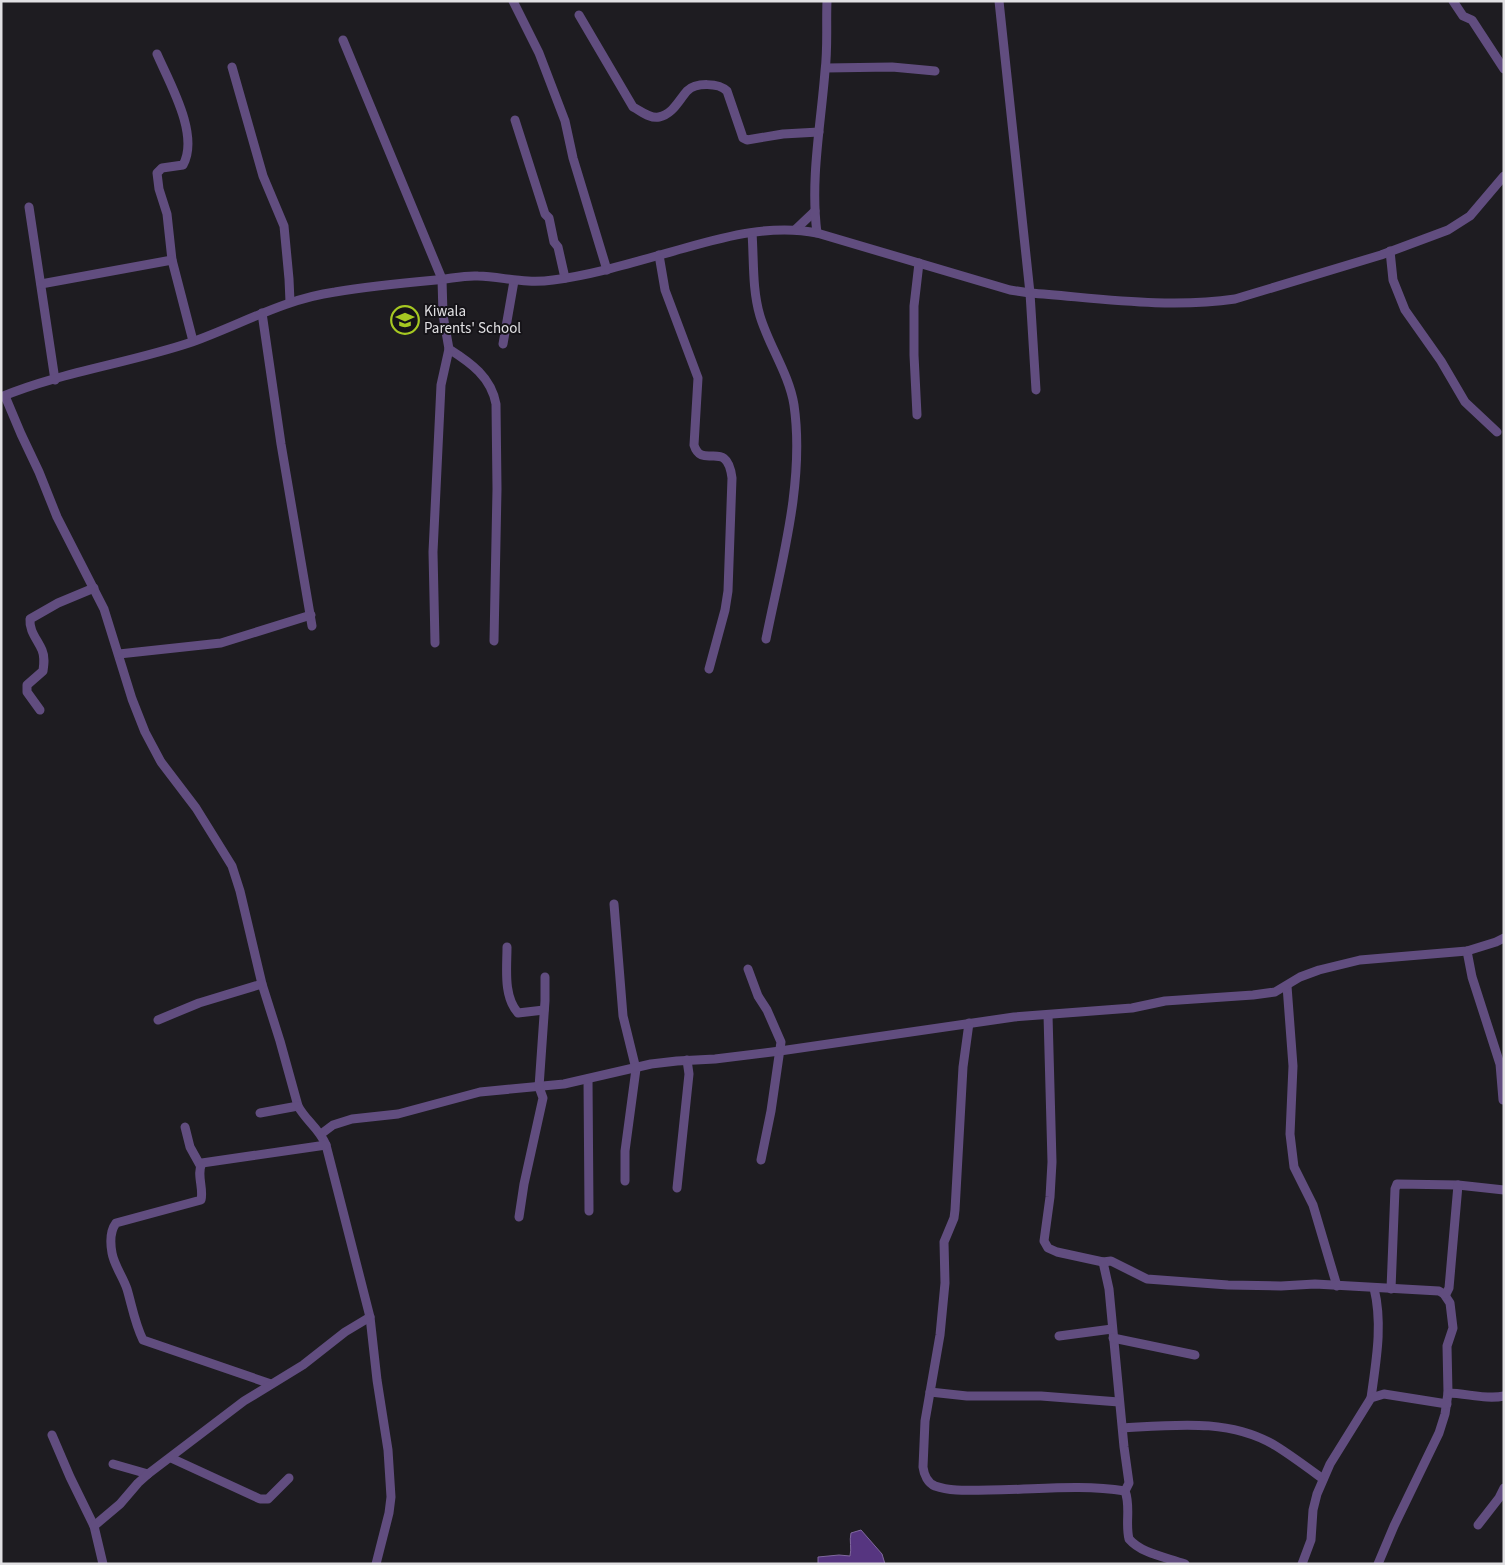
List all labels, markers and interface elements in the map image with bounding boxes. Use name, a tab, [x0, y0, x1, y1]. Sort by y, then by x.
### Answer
place label: Kiwala Parents' School	[424, 301, 521, 339]
school or university icon: Kiwala Parents' School	[390, 305, 420, 335]

